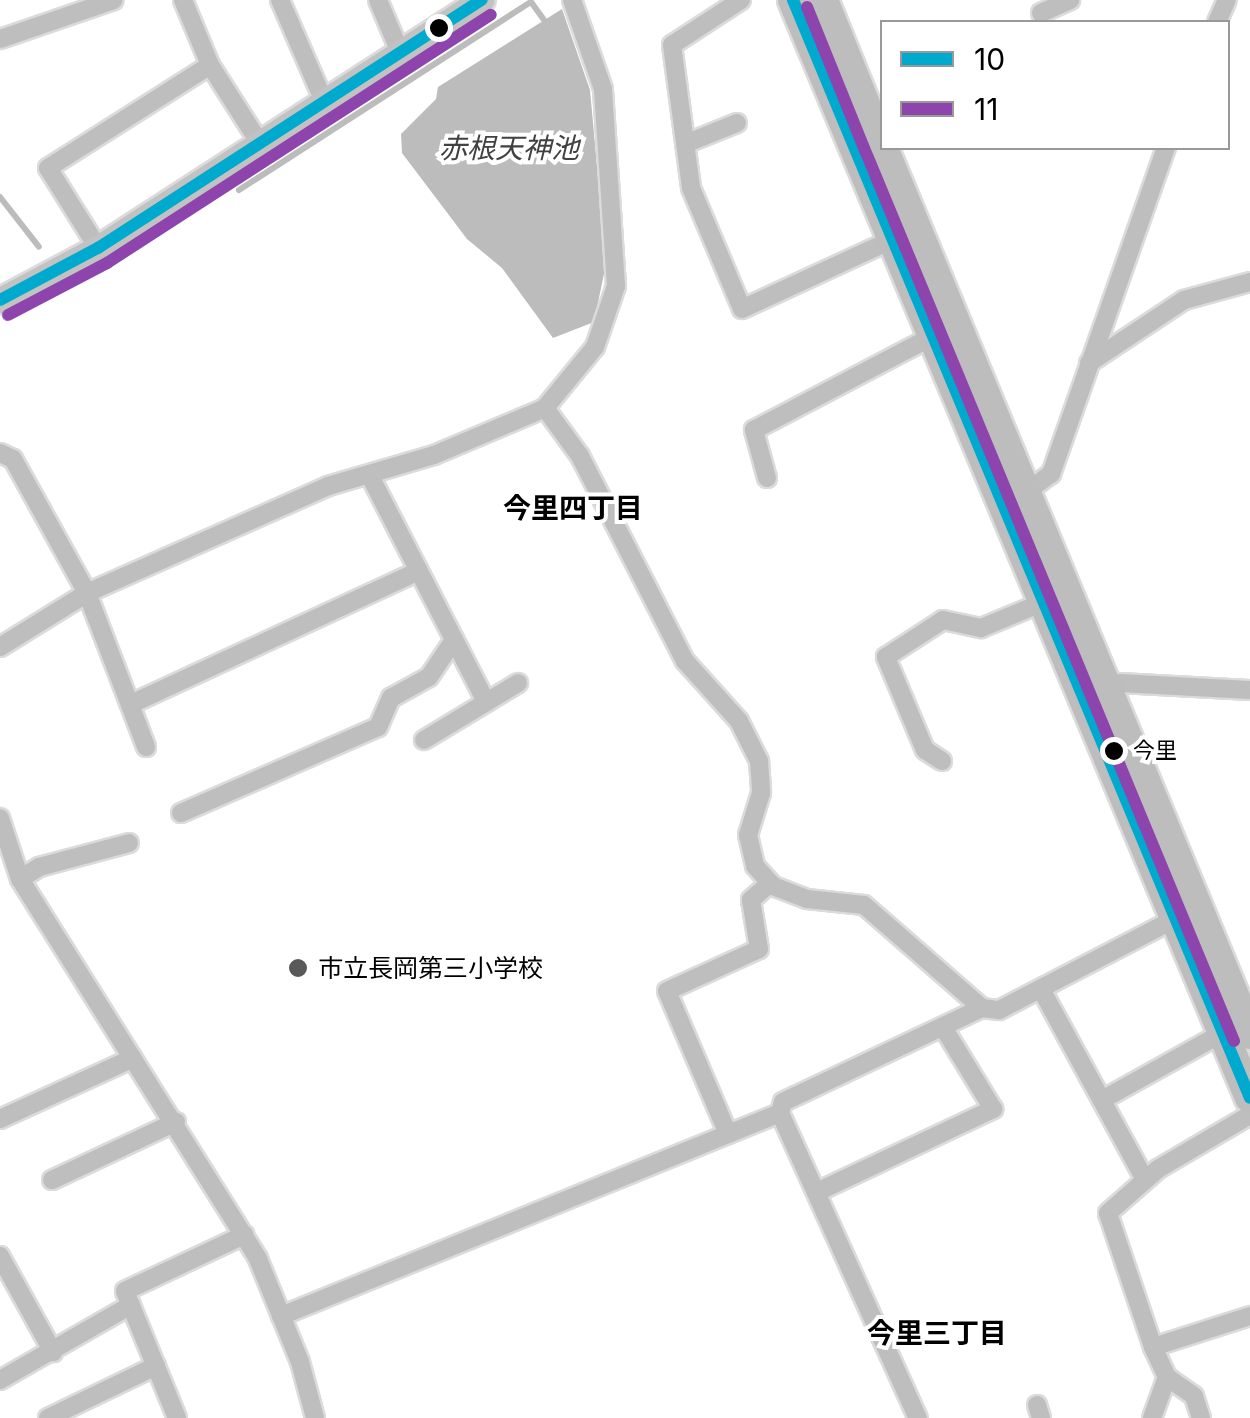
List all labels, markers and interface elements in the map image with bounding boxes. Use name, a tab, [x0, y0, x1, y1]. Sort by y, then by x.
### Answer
unlabelled marker	[429, 18, 449, 38]
legend	[880, 20, 1230, 150]
text: 10	[974, 41, 1005, 77]
text: 11	[974, 91, 998, 127]
water label: 赤根天神池	[439, 131, 579, 165]
district label: 今里四丁目	[503, 491, 643, 525]
place label: 今里	[1133, 738, 1177, 764]
marker: 今里	[1104, 741, 1124, 761]
place label: 市立長岡第三小学校	[318, 953, 543, 983]
marker: 市立長岡第三小学校	[287, 957, 309, 979]
district label: 今里三丁目	[867, 1316, 1007, 1350]

